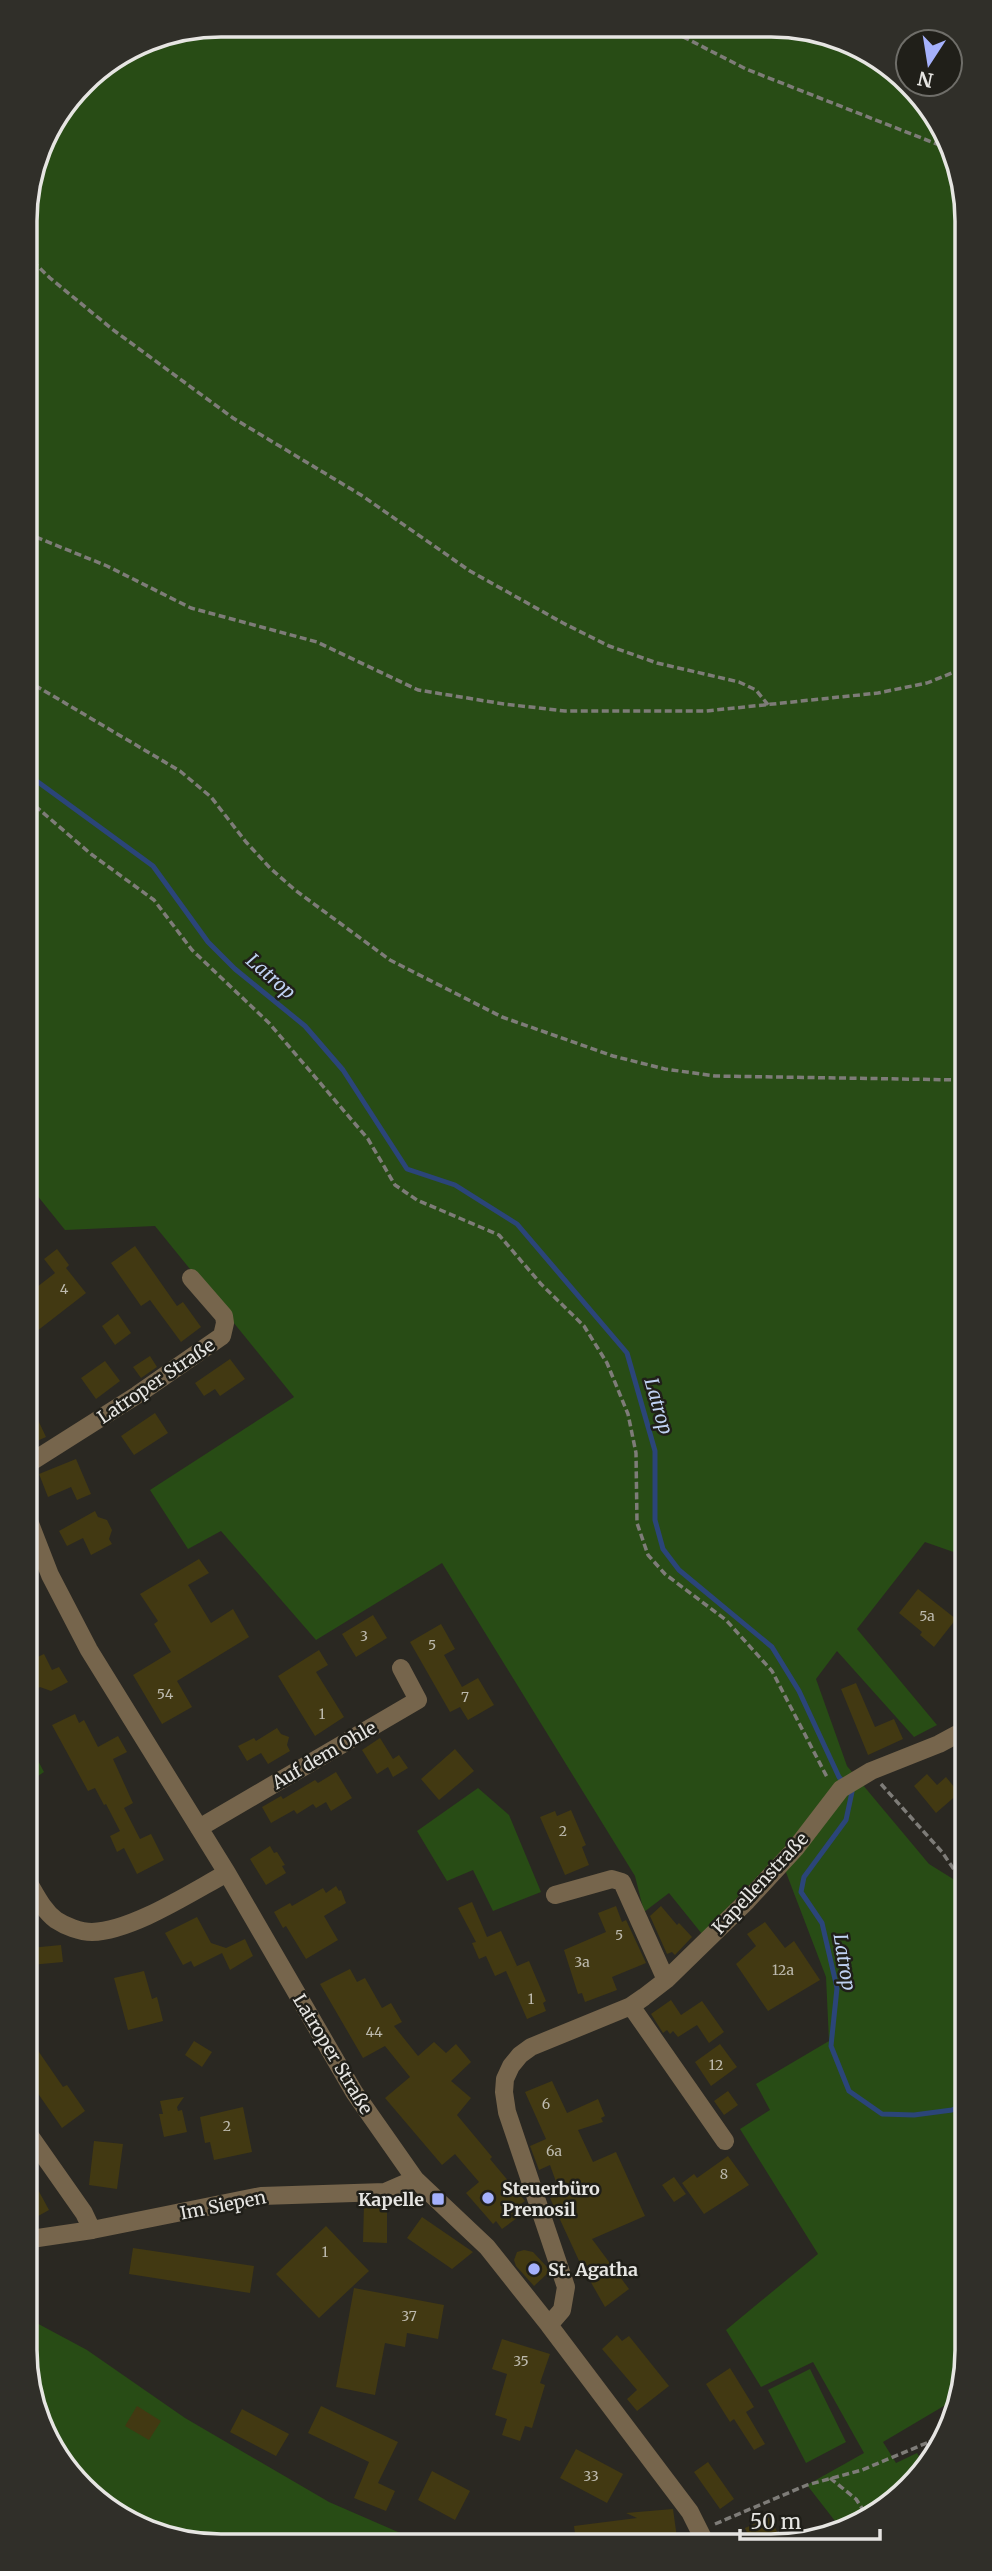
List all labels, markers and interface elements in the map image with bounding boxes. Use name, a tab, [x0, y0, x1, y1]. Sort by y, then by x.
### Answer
north arrow	[894, 28, 964, 98]
text: N	[916, 66, 935, 93]
water label: Latrop	[241, 948, 301, 1004]
house number: 4	[60, 1280, 69, 1298]
street label: Latroper Straße	[93, 1333, 219, 1429]
water label: Latrop	[640, 1375, 679, 1437]
house number: 5a	[919, 1607, 935, 1625]
house number: 3	[360, 1627, 368, 1645]
house number: 5	[428, 1636, 436, 1654]
house number: 54	[157, 1685, 174, 1703]
house number: 7	[461, 1688, 469, 1706]
house number: 1	[319, 1705, 325, 1723]
street label: Auf dem Ohle	[267, 1716, 380, 1795]
house number: 2	[559, 1822, 567, 1840]
street label: Kapellenstraße	[707, 1827, 813, 1939]
house number: 5	[615, 1926, 623, 1944]
water label: Latrop	[829, 1932, 861, 1992]
house number: 3a	[574, 1953, 590, 1971]
house number: 12a	[772, 1961, 795, 1979]
street label: Latroper Straße	[288, 1990, 378, 2118]
house number: 1	[528, 1990, 534, 2008]
house number: 44	[365, 2023, 383, 2041]
house number: 12	[709, 2056, 723, 2074]
house number: 6	[542, 2095, 550, 2113]
house number: 2	[223, 2117, 231, 2135]
house number: 6a	[546, 2142, 563, 2160]
house number: 8	[720, 2165, 728, 2183]
place label: Steuerbüro Prenosil	[502, 2177, 600, 2221]
street label: Im Siepen	[178, 2185, 268, 2225]
place label: Kapelle	[358, 2188, 424, 2211]
marker: Steuerbüro Prenosil	[480, 2190, 496, 2206]
marker: Kapelle	[430, 2191, 446, 2207]
house number: 1	[322, 2243, 328, 2261]
place label: St. Agatha	[548, 2258, 638, 2281]
marker: St. Agatha	[526, 2261, 542, 2277]
house number: 37	[401, 2307, 417, 2325]
house number: 35	[513, 2352, 529, 2370]
house number: 33	[583, 2467, 599, 2485]
scale bar	[740, 2498, 880, 2542]
text: 50 m	[750, 2508, 801, 2535]

